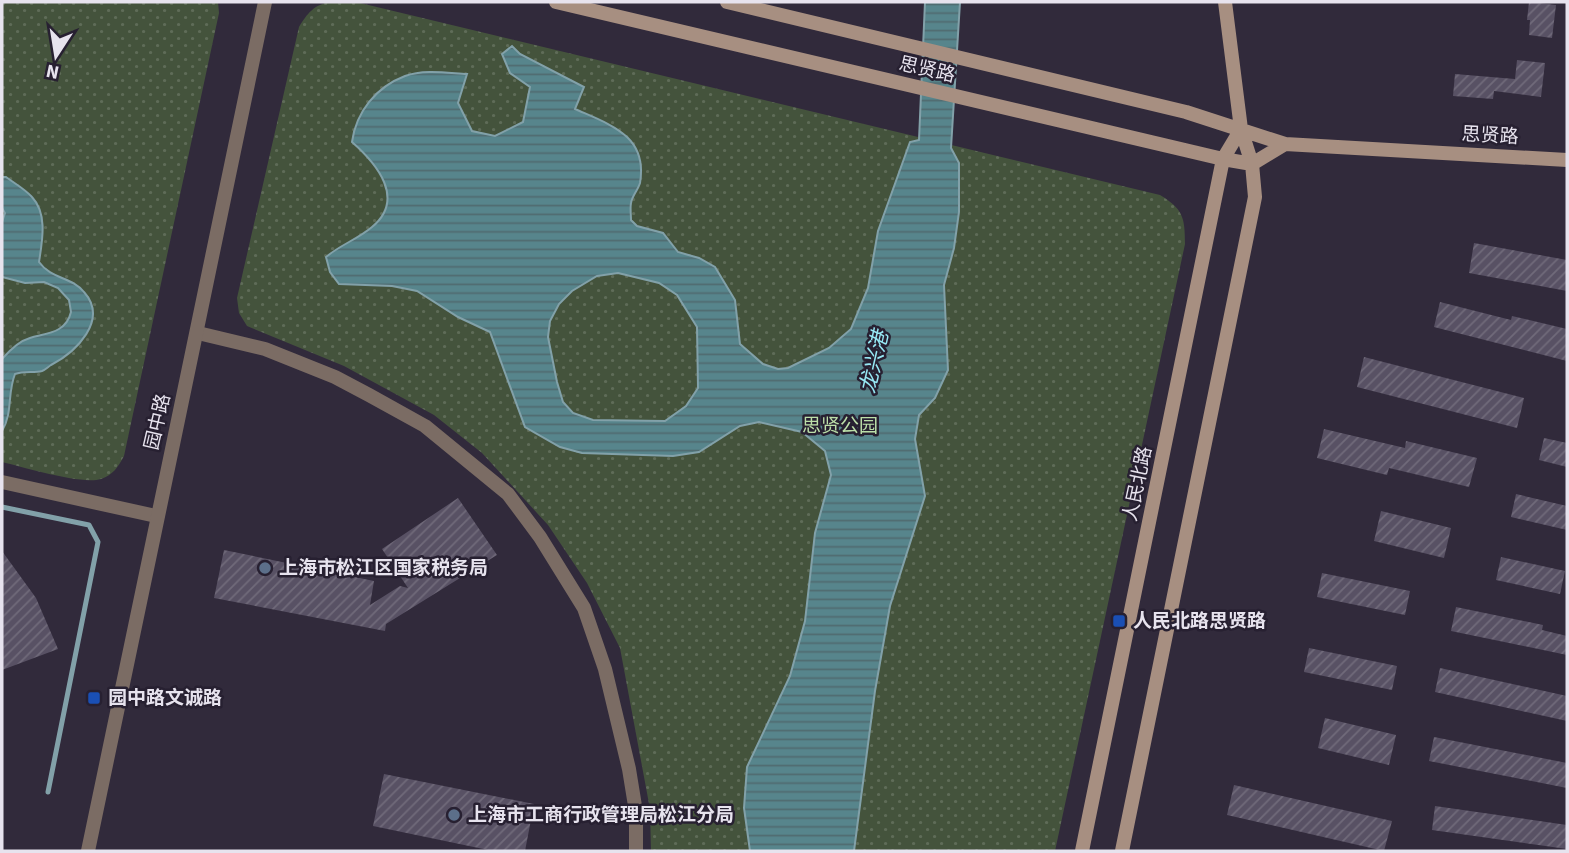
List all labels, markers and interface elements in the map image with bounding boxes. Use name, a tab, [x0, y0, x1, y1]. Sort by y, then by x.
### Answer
north arrow	[21, 21, 91, 91]
street label: 思贤路	[896, 50, 958, 90]
text: N	[44, 57, 62, 86]
street label: 思贤路	[1461, 121, 1519, 151]
water label: 龙兴港	[852, 325, 896, 396]
street label: 园中路	[138, 391, 178, 453]
park label: 思贤公园	[802, 413, 878, 440]
street label: 人民北路	[1117, 444, 1159, 524]
place label: 上海市松江区国家税务局	[279, 555, 488, 582]
marker: 上海市松江区国家税务局	[257, 560, 273, 576]
place label: 人民北路思贤路	[1133, 608, 1266, 635]
marker: 人民北路思贤路	[1111, 613, 1127, 629]
place label: 园中路文诚路	[108, 685, 222, 712]
marker: 园中路文诚路	[86, 690, 102, 706]
place label: 上海市工商行政管理局松江分局	[468, 802, 734, 829]
marker: 上海市工商行政管理局松江分局	[446, 807, 462, 823]

